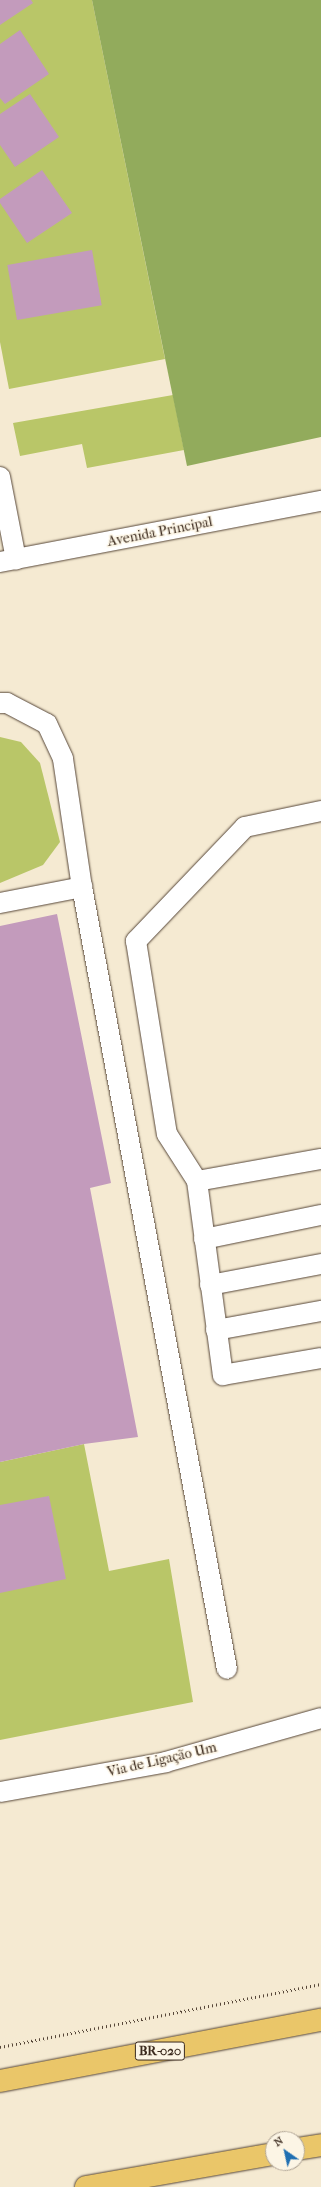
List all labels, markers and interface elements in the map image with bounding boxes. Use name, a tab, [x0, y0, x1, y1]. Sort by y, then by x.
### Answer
street label: Avenida Principal	[106, 514, 214, 550]
street label: Via de Ligação Um	[106, 1739, 218, 1781]
road number: BR-020	[134, 2040, 186, 2062]
north arrow	[265, 2131, 305, 2171]
text: N	[271, 2134, 286, 2149]

